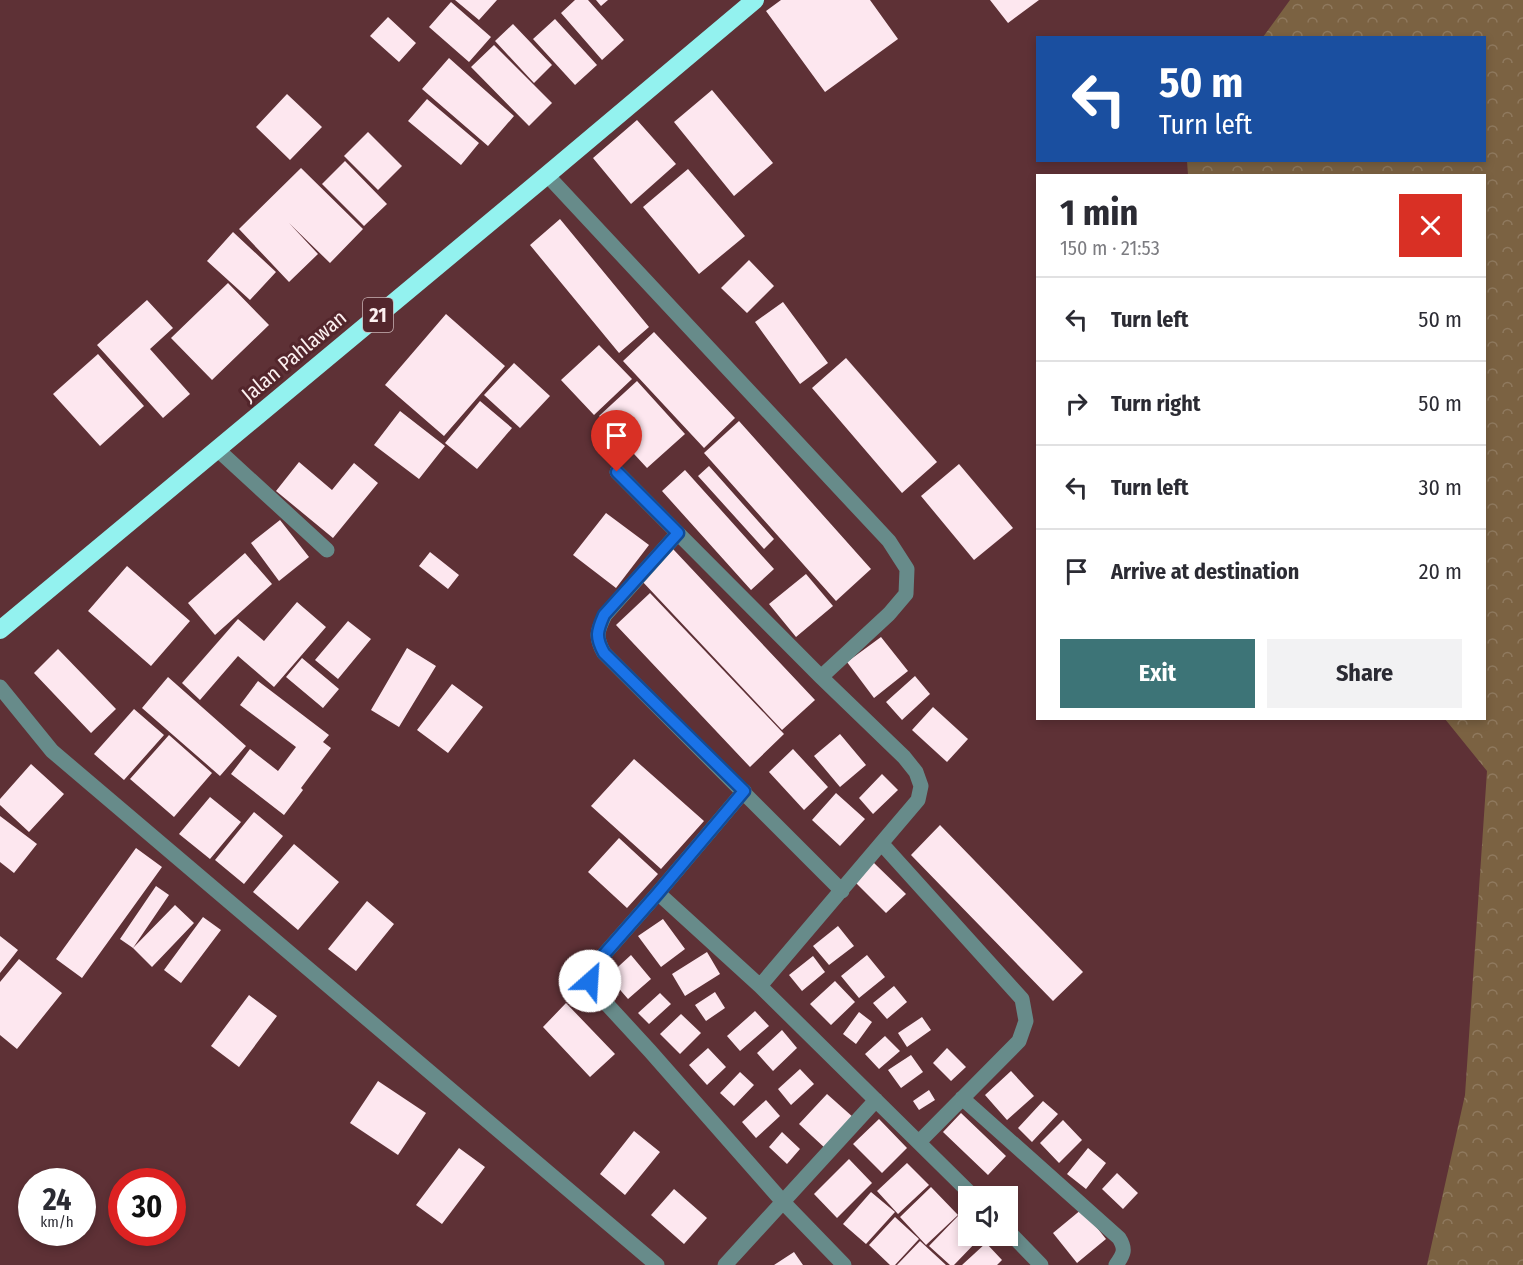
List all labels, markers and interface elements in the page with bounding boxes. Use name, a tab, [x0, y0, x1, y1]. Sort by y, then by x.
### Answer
text: 50 m	[1159, 58, 1243, 108]
icon: left	[1060, 60, 1138, 138]
text: Turn left	[1159, 109, 1252, 141]
text: 1 min	[1060, 191, 1138, 235]
button: close	[1399, 194, 1462, 257]
text: 150 m · 21:53	[1060, 236, 1160, 260]
road number: 21	[363, 298, 393, 332]
icon: left	[1060, 303, 1093, 336]
street label: Jalan Pahlawan	[236, 304, 352, 408]
text: Turn left	[1111, 306, 1189, 333]
text: 50 m	[1418, 306, 1462, 333]
icon: right	[1060, 387, 1093, 420]
text: Turn right	[1111, 390, 1200, 417]
text: 50 m	[1418, 390, 1462, 417]
pin	[591, 410, 642, 472]
icon: arrive	[600, 419, 633, 452]
icon: left	[1060, 471, 1093, 504]
text: Turn left	[1111, 474, 1189, 501]
text: 30 m	[1419, 474, 1462, 501]
icon: arrive	[1060, 555, 1093, 588]
text: Arrive at destination	[1111, 558, 1299, 585]
text: 20 m	[1419, 558, 1462, 585]
button: Exit	[1060, 639, 1255, 708]
button: Share	[1267, 639, 1462, 708]
position arrow	[558, 949, 622, 1013]
speed limit sign: 30	[108, 1168, 186, 1246]
text: 24	[43, 1182, 71, 1218]
map controls	[958, 1186, 1018, 1246]
button: sound	[958, 1186, 1018, 1246]
text: km/h	[40, 1213, 74, 1231]

